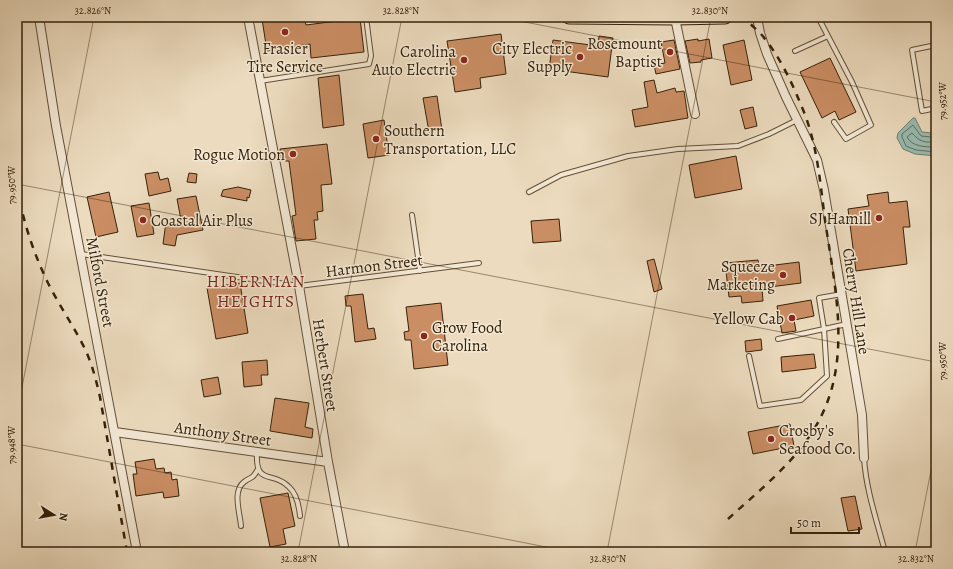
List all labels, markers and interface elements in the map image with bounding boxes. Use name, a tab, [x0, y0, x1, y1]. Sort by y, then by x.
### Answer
text: 32.826°N	[75, 4, 111, 17]
text: 32.828°N	[383, 4, 419, 17]
text: 32.830°N	[692, 4, 728, 17]
marker: Frasier Tire Service	[280, 27, 290, 37]
place label: Rosemount Baptist	[587, 33, 662, 73]
place label: Frasier Tire Service	[247, 38, 323, 78]
place label: City Electric Supply	[492, 38, 573, 78]
place label: Carolina Auto Electric	[371, 41, 457, 81]
marker: Rosemount Baptist	[665, 47, 675, 57]
marker: City Electric Supply	[575, 52, 585, 62]
marker: Carolina Auto Electric	[459, 55, 469, 65]
text: 79.952°W	[936, 81, 949, 120]
place label: Southern Transportation, LLC	[384, 120, 516, 160]
marker: Southern Transportation, LLC	[371, 134, 381, 144]
place label: Rogue Motion	[193, 144, 285, 166]
marker: Rogue Motion	[288, 149, 298, 159]
text: 79.950°W	[5, 165, 18, 204]
place label: SJ Hamill	[809, 208, 871, 230]
place label: Coastal Air Plus	[151, 210, 253, 232]
marker: SJ Hamill	[874, 213, 884, 223]
marker: Coastal Air Plus	[138, 215, 148, 225]
street label: Milford Street	[80, 235, 120, 329]
street label: Cherry Hill Lane	[837, 246, 875, 356]
street label: Harmon Street	[324, 249, 424, 283]
place label: Squeeze Marketing	[707, 256, 775, 296]
district label: HIBERNIAN HEIGHTS	[207, 270, 305, 313]
marker: Squeeze Marketing	[778, 270, 788, 280]
place label: Yellow Cab	[712, 308, 784, 330]
marker: Yellow Cab	[787, 313, 797, 323]
street label: Herbert Street	[307, 317, 343, 413]
place label: Grow Food Carolina	[432, 317, 503, 357]
marker: Grow Food Carolina	[419, 331, 429, 341]
text: 79.950°W	[936, 341, 949, 380]
street label: Anthony Street	[172, 416, 273, 452]
place label: Crosby's Seafood Co.	[779, 420, 856, 460]
text: 79.948°W	[5, 425, 18, 464]
marker: Crosby's Seafood Co.	[766, 434, 776, 444]
north arrow	[34, 495, 74, 535]
scale bar	[791, 509, 859, 535]
text: N	[55, 511, 71, 522]
text: 50 m	[797, 515, 821, 531]
text: 32.828°N	[281, 552, 317, 565]
text: 32.830°N	[590, 552, 626, 565]
text: 32.832°N	[898, 552, 934, 565]

